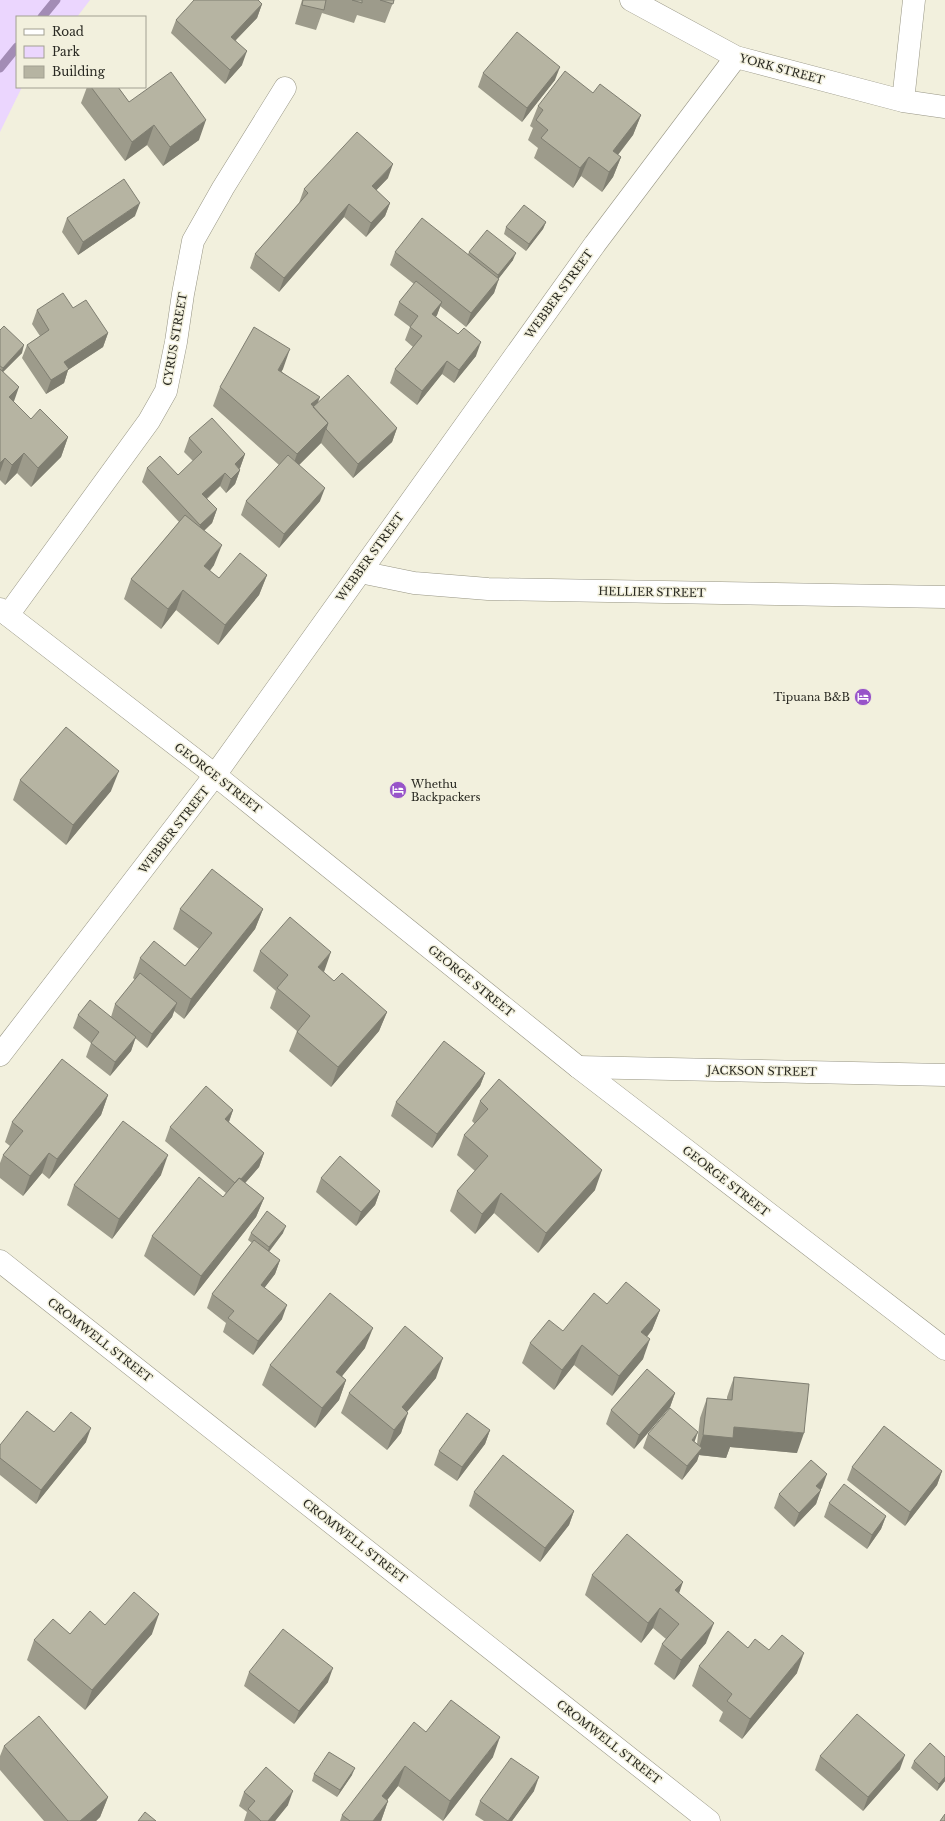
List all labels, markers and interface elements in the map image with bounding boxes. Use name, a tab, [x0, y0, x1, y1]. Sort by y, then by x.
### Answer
legend	[16, 16, 146, 88]
text: Road	[52, 24, 84, 39]
text: Park	[52, 44, 80, 59]
street label: YORK STREET	[737, 51, 826, 87]
text: Building	[52, 64, 106, 79]
street label: WEBBER STREET	[521, 247, 596, 342]
street label: CYRUS STREET	[160, 291, 190, 387]
street label: WEBBER STREET	[332, 510, 407, 605]
street label: HELLIER STREET	[598, 584, 706, 600]
hotel icon: Tipuana B&B	[853, 687, 873, 707]
place label: Tipuana B&B	[774, 690, 850, 704]
street label: GEORGE STREET	[172, 740, 264, 816]
place label: Whethu Backpackers	[410, 777, 481, 804]
hotel icon: Whethu Backpackers	[388, 780, 408, 800]
street label: WEBBER STREET	[135, 784, 212, 877]
street label: GEORGE STREET	[425, 942, 517, 1020]
street label: JACKSON STREET	[705, 1063, 817, 1079]
street label: GEORGE STREET	[680, 1143, 772, 1219]
street label: CROMWELL STREET	[45, 1295, 155, 1385]
street label: CROMWELL STREET	[300, 1496, 410, 1586]
street label: CROMWELL STREET	[554, 1697, 664, 1787]

